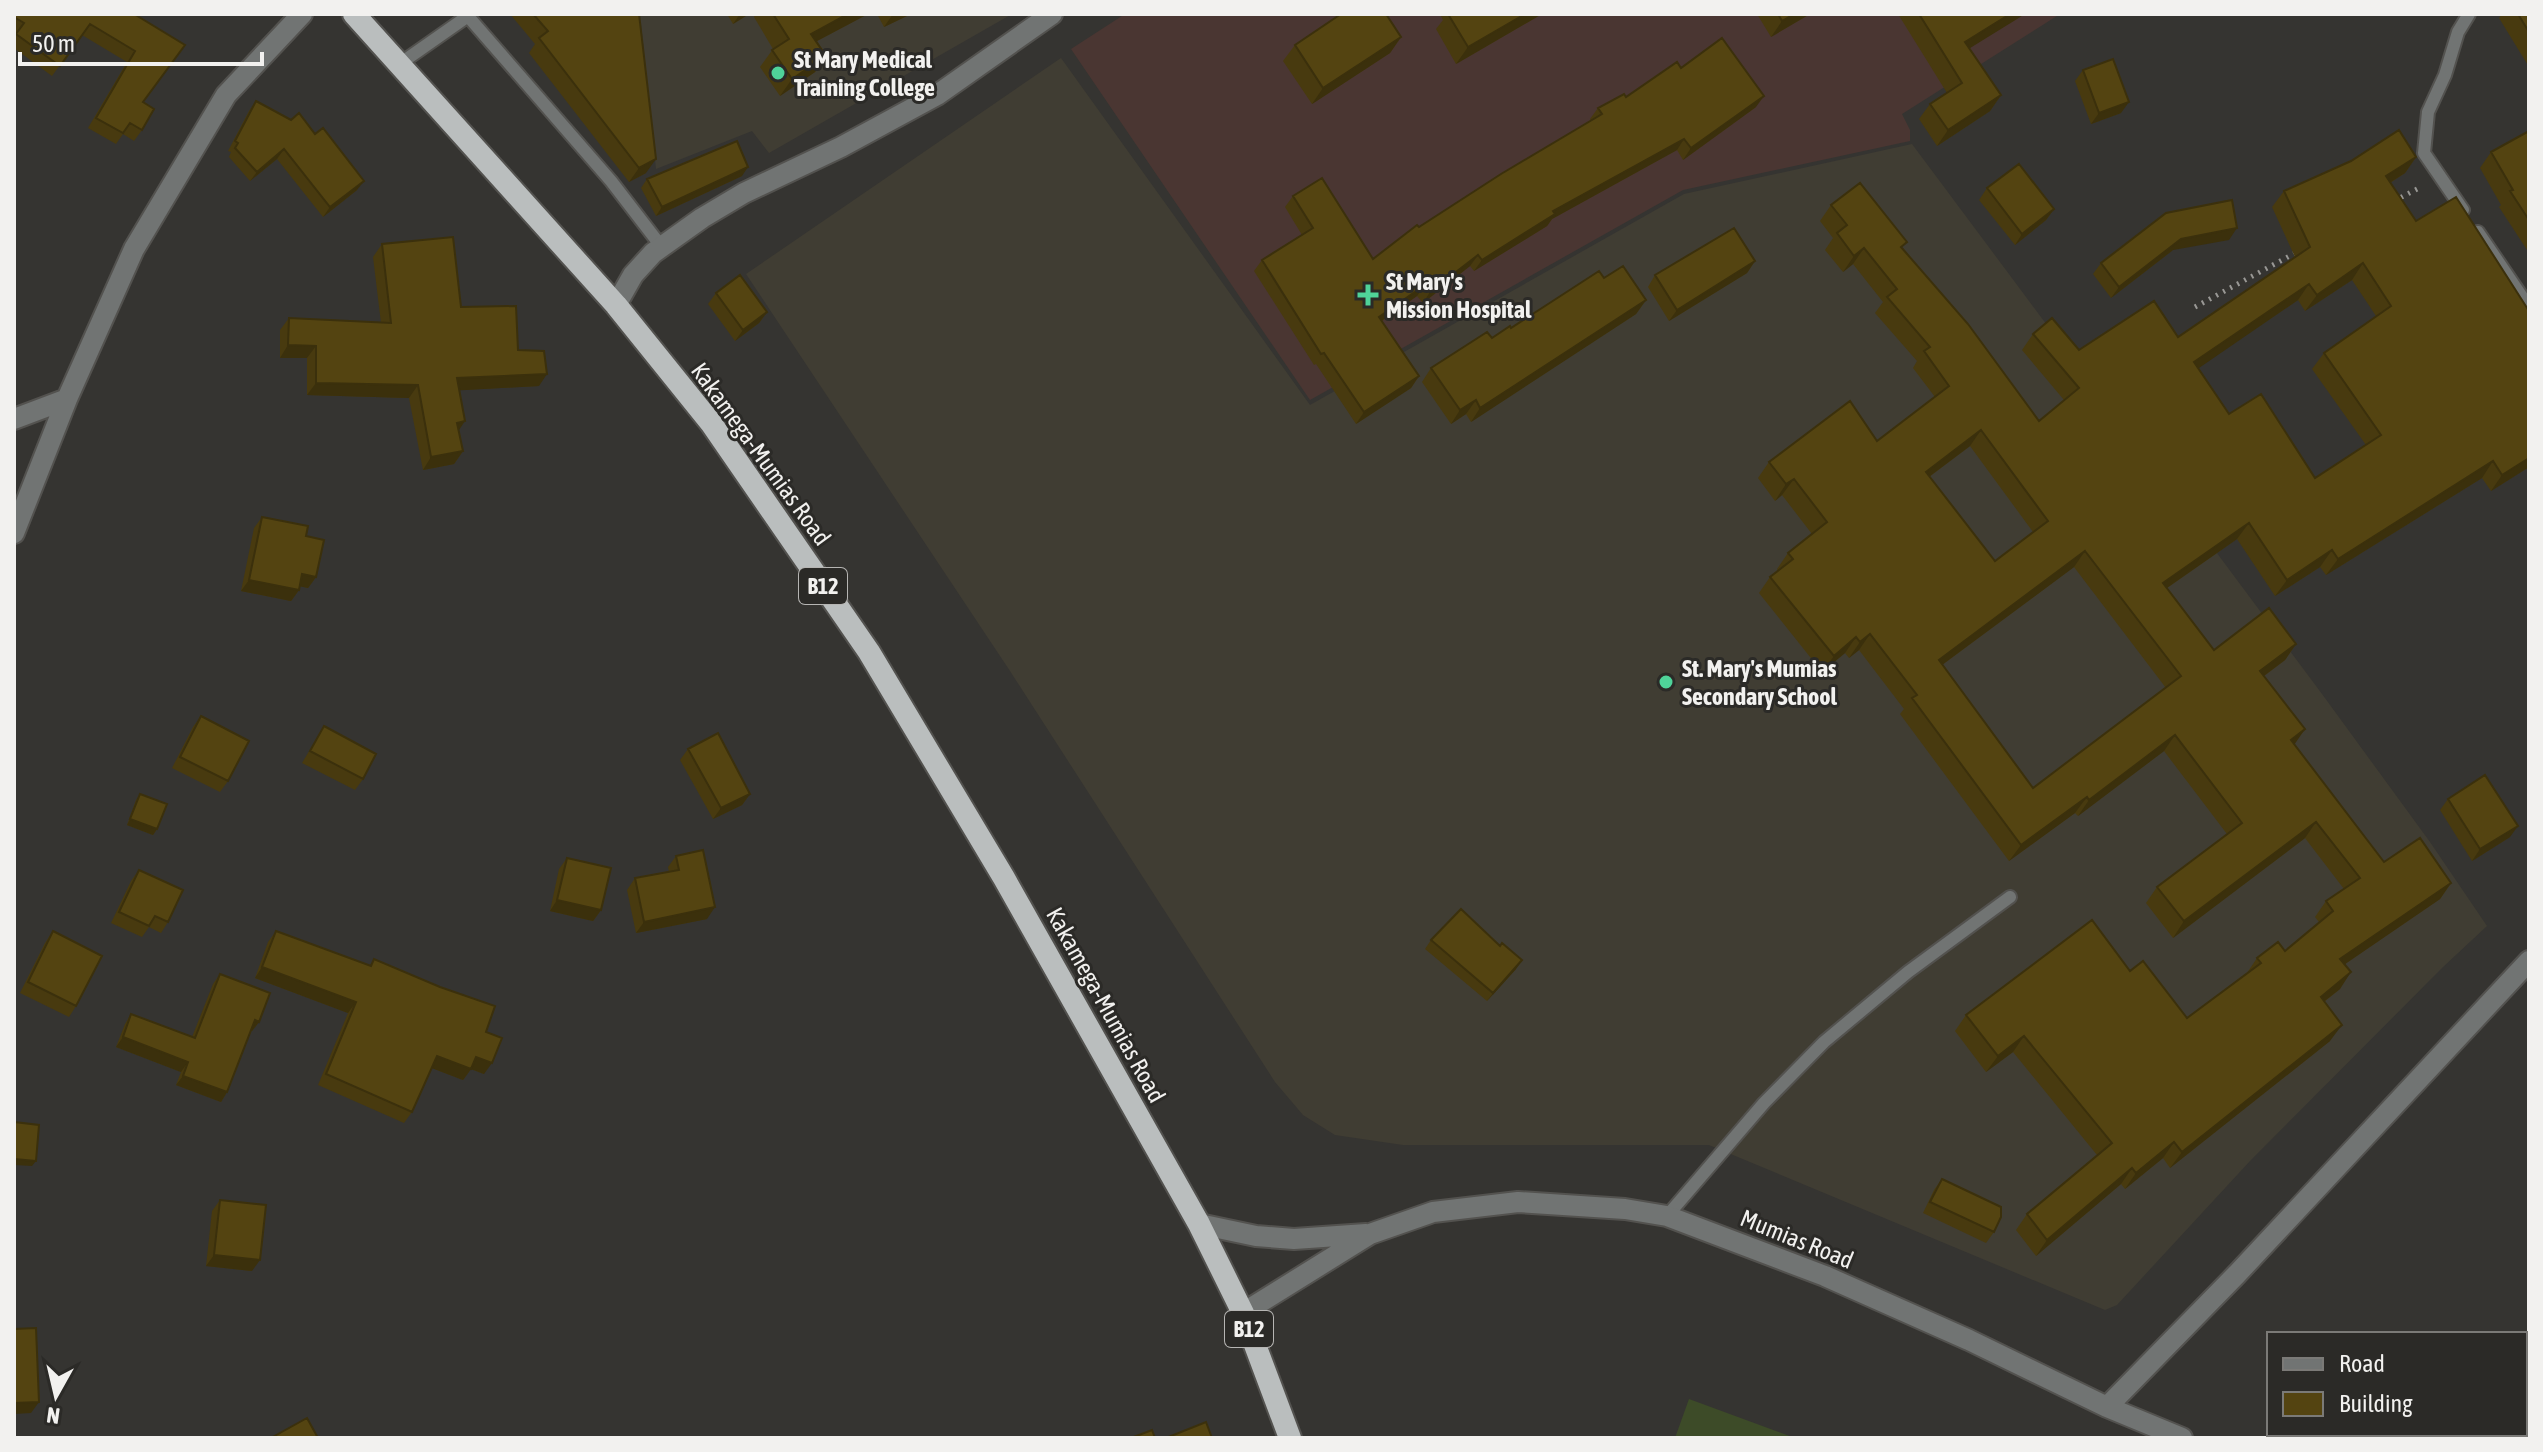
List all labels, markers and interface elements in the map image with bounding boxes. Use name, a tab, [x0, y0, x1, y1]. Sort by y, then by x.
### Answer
scale bar	[20, 16, 262, 66]
text: 50 m	[32, 30, 75, 57]
place label: St Mary Medical Training College	[794, 46, 935, 101]
marker: St Mary Medical Training College	[769, 64, 787, 82]
place label: St Mary's Mission Hospital	[1386, 268, 1532, 323]
marker: St Mary's Mission Hospital	[1357, 284, 1379, 306]
street label: Kakamega-Mumias Road	[686, 358, 836, 550]
road number: B12	[799, 568, 847, 604]
place label: St. Mary's Mumias Secondary School	[1682, 655, 1838, 710]
marker: St. Mary's Mumias Secondary School	[1657, 673, 1675, 691]
street label: Kakamega-Mumias Road	[1041, 903, 1171, 1107]
street label: Mumias Road	[1737, 1204, 1857, 1274]
road number: B12	[1225, 1311, 1273, 1347]
legend	[2267, 1332, 2527, 1436]
text: Road	[2339, 1350, 2385, 1377]
north arrow	[16, 1356, 96, 1436]
text: Building	[2339, 1390, 2413, 1417]
text: N	[45, 1402, 61, 1430]

